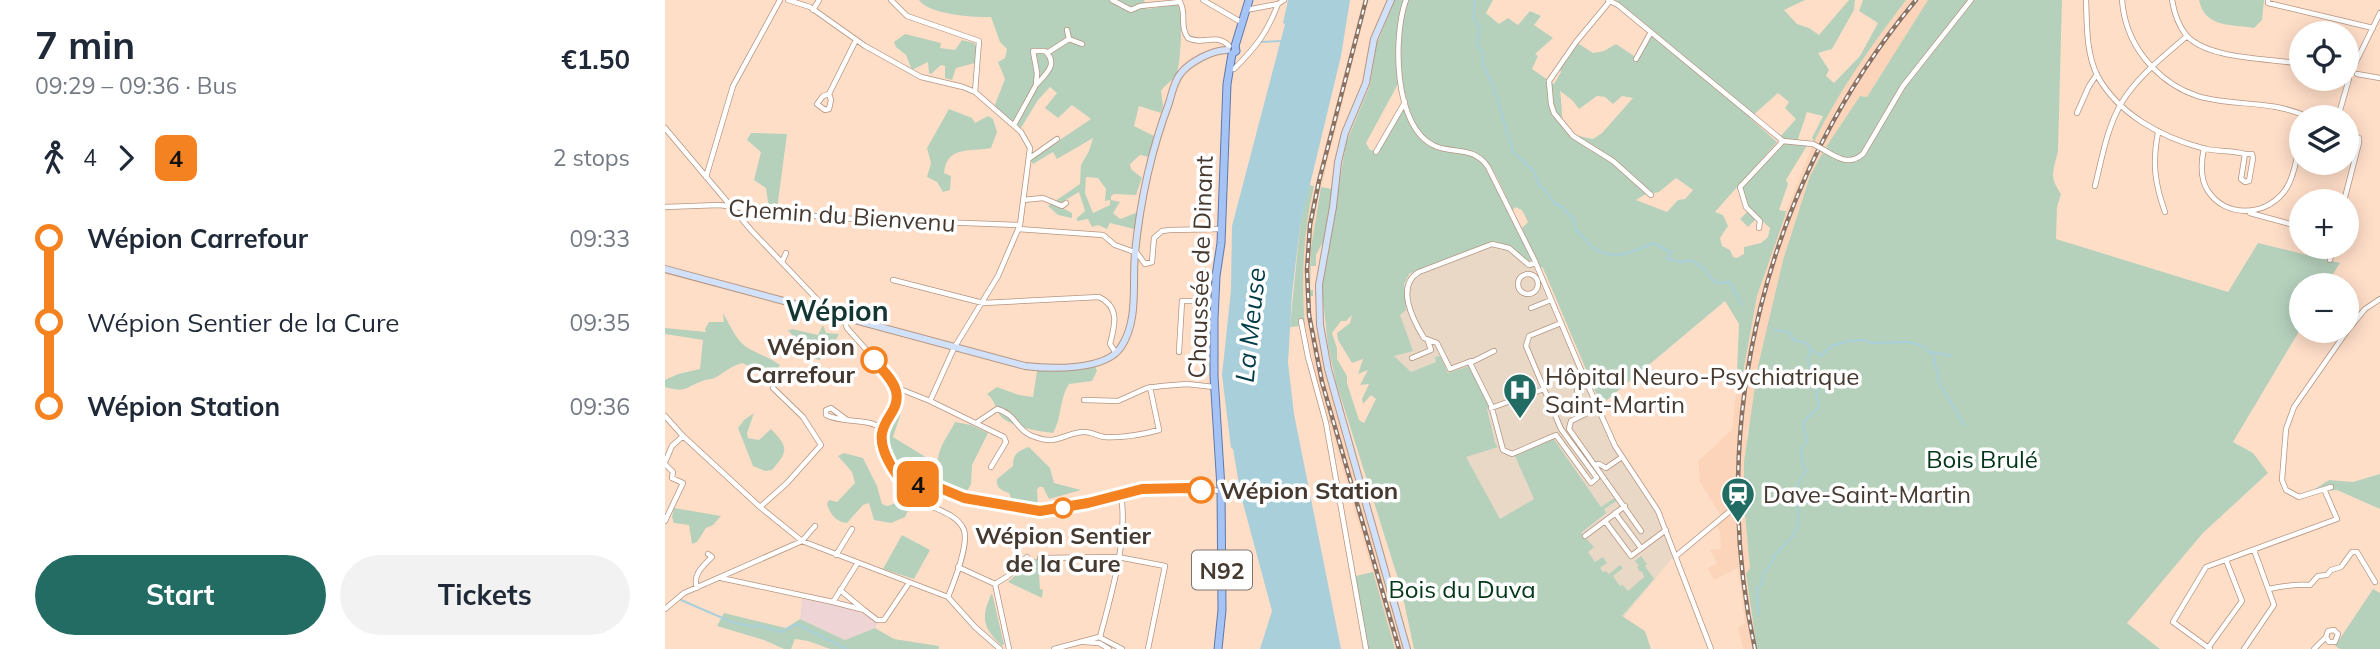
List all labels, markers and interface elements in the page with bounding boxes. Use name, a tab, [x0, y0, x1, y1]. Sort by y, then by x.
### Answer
text: 7 min	[35, 21, 135, 69]
map controls	[2289, 21, 2359, 343]
button: locate	[2289, 21, 2359, 91]
text: €1.50	[561, 43, 630, 76]
text: 09:29 – 09:36 · Bus	[35, 71, 237, 100]
button: layers	[2289, 105, 2359, 175]
icon: walk	[35, 139, 73, 177]
icon: forward	[107, 139, 145, 177]
text: 4	[83, 143, 97, 172]
text: 4	[169, 143, 183, 173]
text: 2 stops	[553, 143, 630, 172]
street label: Chaussée de Dinant	[1181, 155, 1219, 379]
button: +	[2289, 189, 2359, 259]
street label: Chemin du Bienvenu	[727, 192, 957, 238]
text: Wépion Carrefour	[87, 222, 308, 255]
text: 09:33	[570, 224, 630, 253]
water label: La Meuse	[1228, 266, 1272, 384]
button: −	[2289, 273, 2359, 343]
district label: Wépion	[785, 293, 889, 328]
text: Wépion Sentier de la Cure	[87, 306, 399, 339]
text: 09:35	[570, 308, 630, 337]
place label: Wépion Carrefour	[746, 331, 856, 389]
marker: Wépion Carrefour	[861, 347, 887, 373]
place label: Hôpital Neuro-Psychiatrique Saint-Martin	[1545, 361, 1859, 419]
hospital icon: Hôpital Neuro-Psychiatrique Saint-Martin	[1501, 371, 1539, 420]
text: Wépion Station	[87, 390, 280, 423]
text: 09:36	[570, 392, 630, 421]
park label: Bois Brulé	[1926, 444, 2038, 474]
line badge: 4	[895, 461, 941, 507]
text: 4	[911, 469, 925, 499]
place label: Wépion Station	[1220, 475, 1398, 505]
station icon: Dave-Saint-Martin	[1719, 475, 1757, 524]
marker: Wépion Station	[1188, 477, 1214, 503]
place label: Dave-Saint-Martin	[1763, 479, 1971, 509]
marker: Wépion Sentier de la Cure	[1053, 498, 1073, 518]
place label: Wépion Sentier de la Cure	[975, 520, 1152, 578]
road number: N92	[1192, 550, 1252, 590]
button: Start	[35, 555, 326, 635]
button: Tickets	[340, 555, 630, 635]
park label: Bois du Duva	[1388, 574, 1536, 604]

